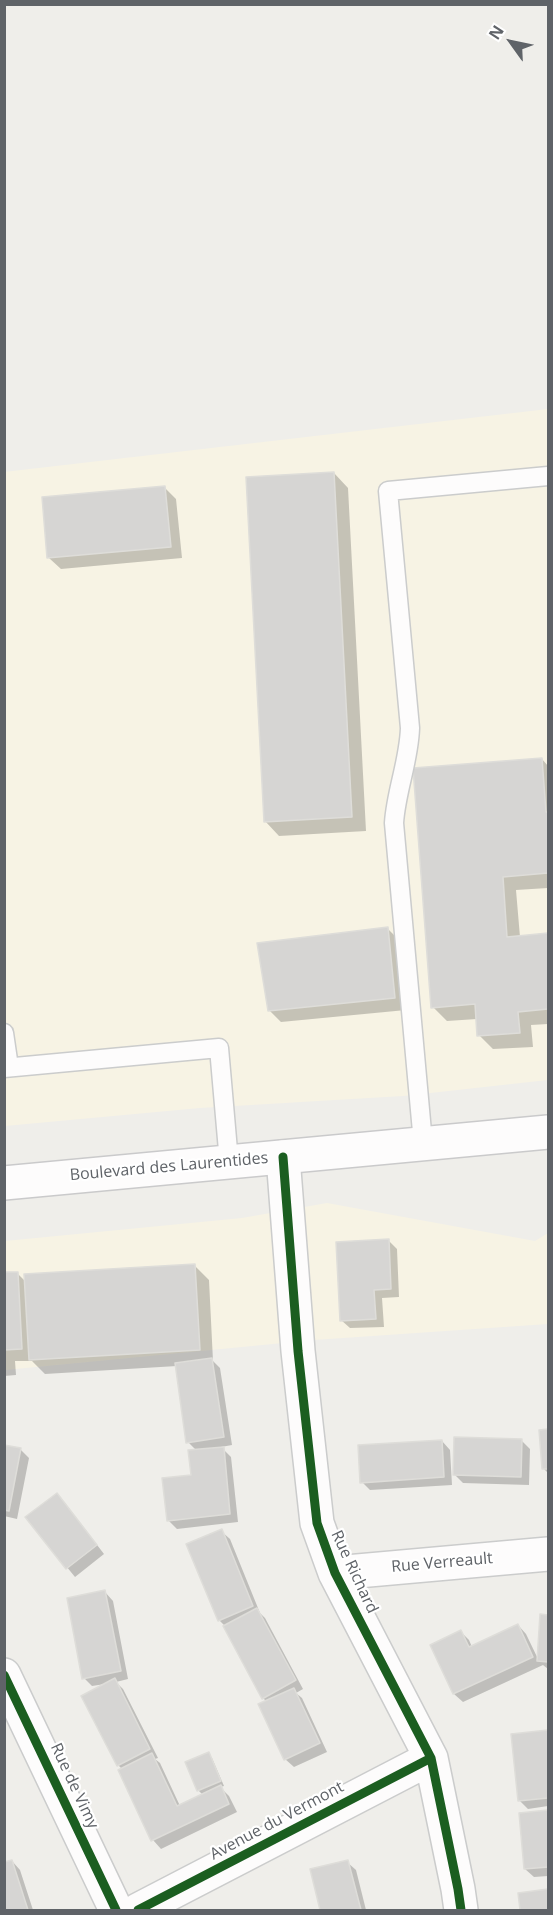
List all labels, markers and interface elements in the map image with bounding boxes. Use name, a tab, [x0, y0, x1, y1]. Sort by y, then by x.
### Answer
north arrow	[481, 12, 541, 72]
text: N	[483, 21, 509, 44]
street label: Boulevard des Laurentides	[69, 1149, 269, 1185]
street label: Rue Richard	[326, 1527, 382, 1617]
street label: Rue Verreault	[390, 1549, 494, 1577]
street label: Rue de Vimy	[46, 1740, 102, 1832]
street label: Avenue du Vermont	[207, 1778, 347, 1864]

